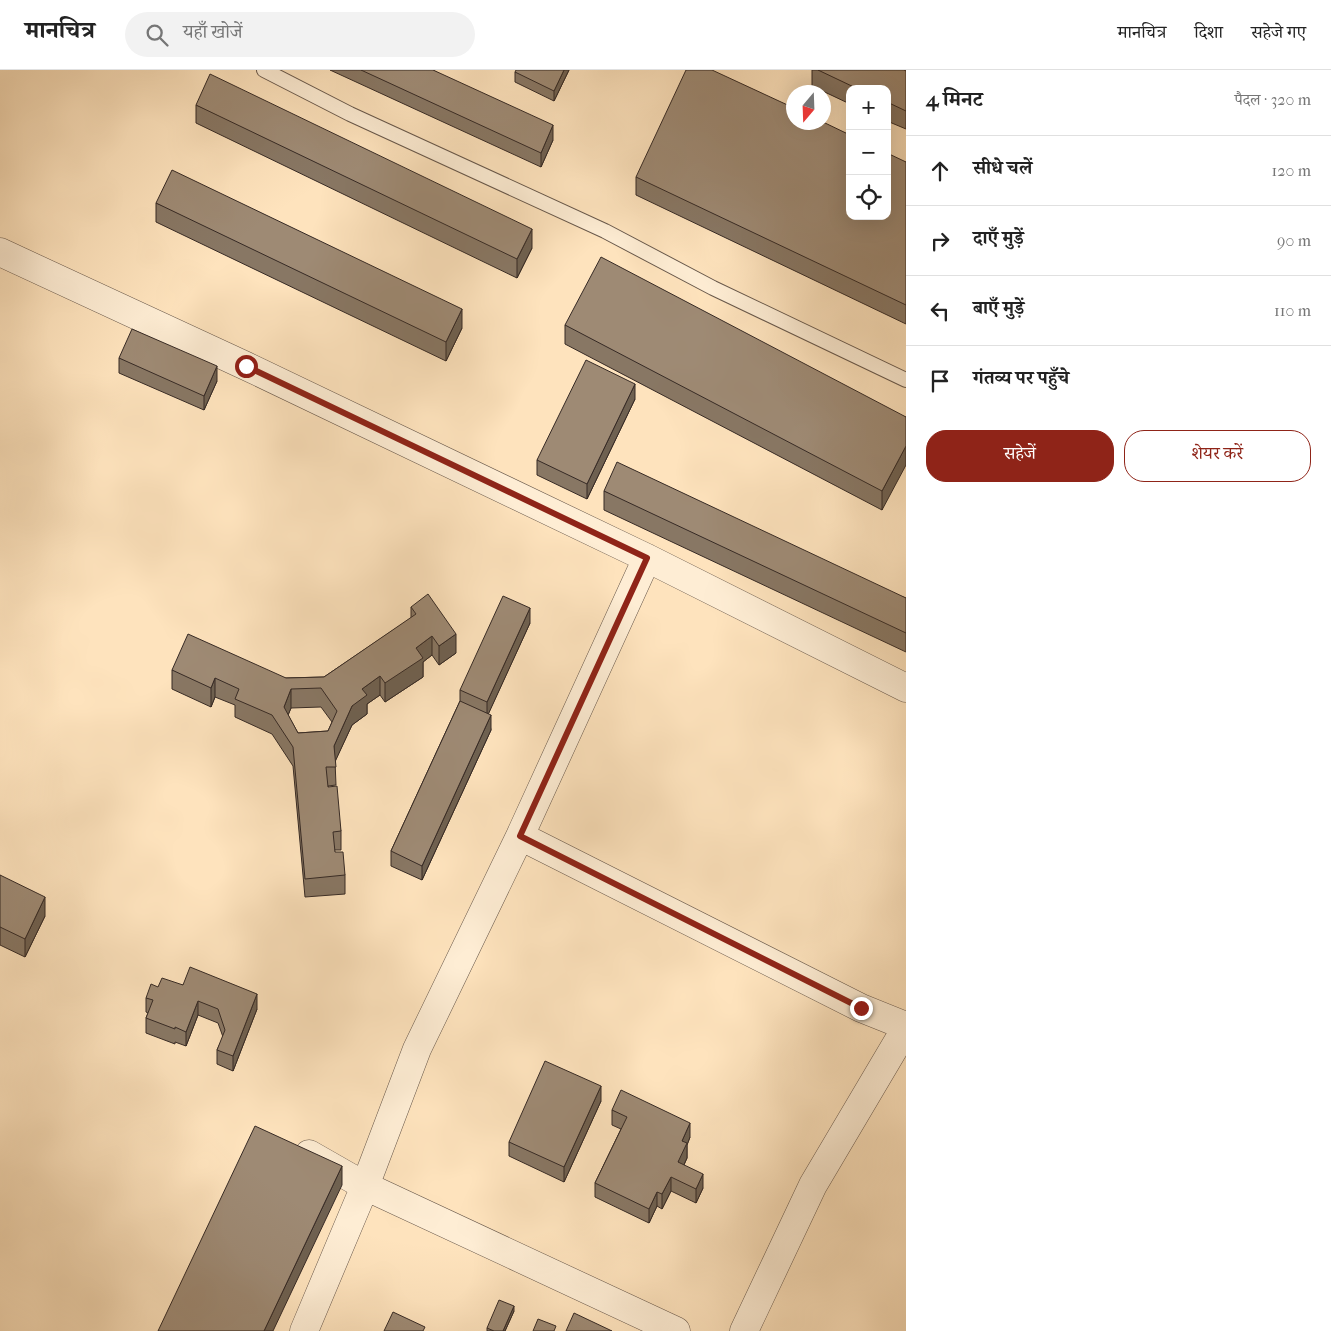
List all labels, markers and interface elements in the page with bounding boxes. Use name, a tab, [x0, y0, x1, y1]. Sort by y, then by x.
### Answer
search box	[125, 12, 475, 57]
text: मानचित्र	[25, 16, 95, 44]
icon: search	[143, 21, 171, 49]
text: यहाँ खोजें	[183, 21, 243, 43]
text: मानचित्र	[1118, 22, 1166, 43]
text: दिशा	[1194, 22, 1223, 43]
text: सहेजे गए	[1251, 22, 1306, 43]
north arrow	[786, 85, 831, 130]
map controls	[846, 85, 891, 220]
button: +	[846, 85, 891, 130]
text: 4 मिनट	[926, 87, 983, 111]
text: पैदल · 320 m	[1234, 90, 1311, 109]
button: −	[846, 130, 891, 175]
icon: ahead	[926, 157, 954, 185]
text: सीधे चलें	[973, 157, 1032, 179]
text: 120 m	[1272, 161, 1311, 180]
button: locate	[846, 175, 891, 220]
icon: right	[926, 227, 954, 255]
text: दाएँ मुड़ें	[973, 227, 1024, 249]
text: 90 m	[1277, 231, 1311, 250]
icon: left	[926, 297, 954, 325]
text: बाएँ मुड़ें	[973, 297, 1024, 319]
text: 110 m	[1274, 301, 1311, 320]
route start	[235, 355, 258, 378]
icon: arrive	[926, 367, 954, 395]
text: गंतव्य पर पहुँचे	[973, 367, 1069, 389]
button: सहेजें	[926, 430, 1114, 482]
button: शेयर करें	[1124, 430, 1311, 482]
route end	[850, 997, 873, 1020]

